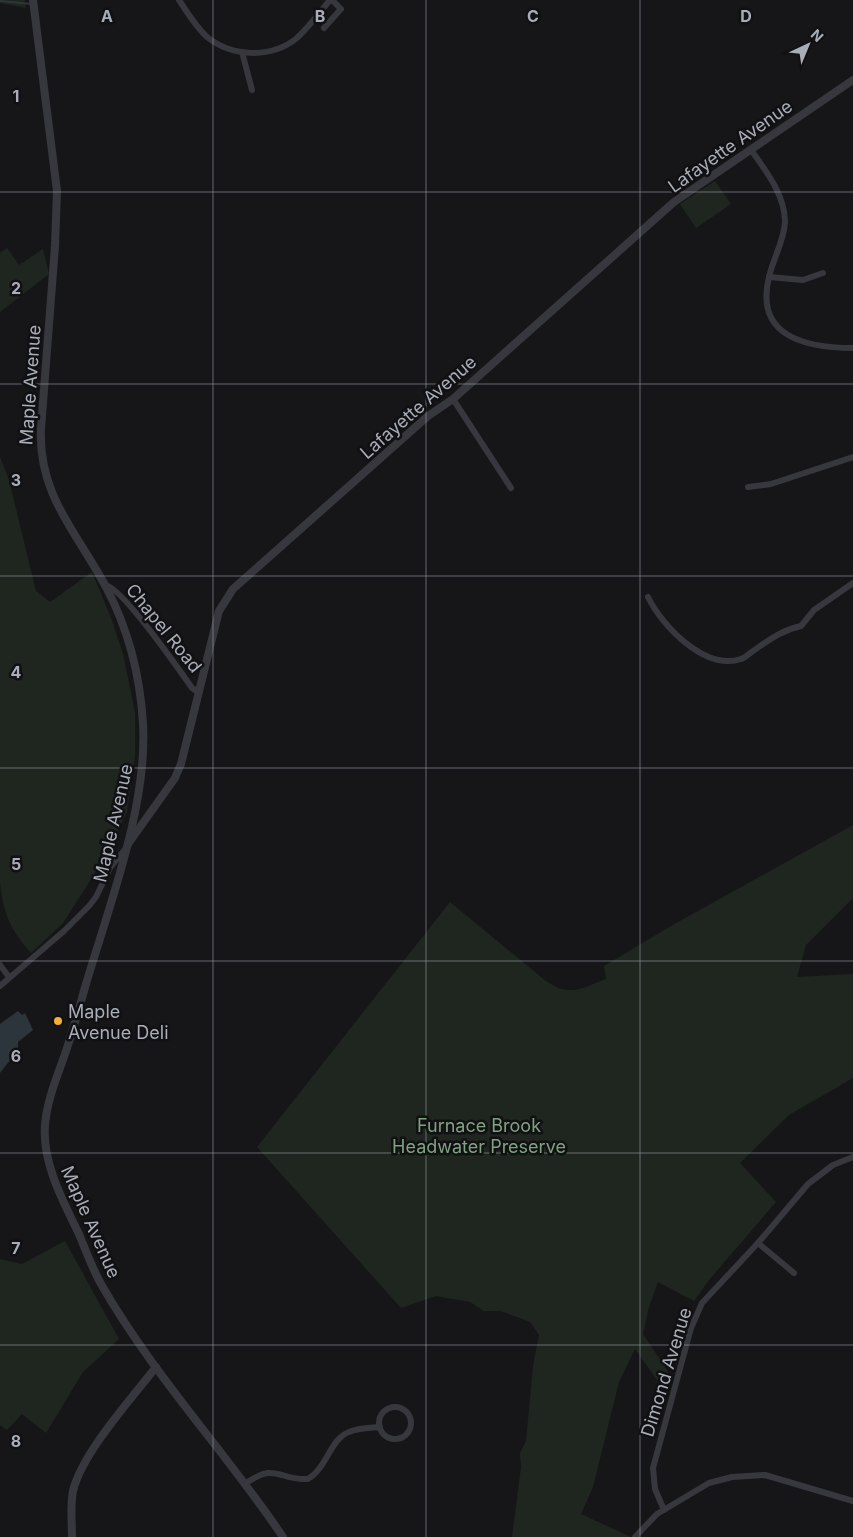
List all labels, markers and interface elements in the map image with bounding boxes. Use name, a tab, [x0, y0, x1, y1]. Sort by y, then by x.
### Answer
text: A	[101, 6, 113, 26]
text: B	[315, 6, 325, 26]
text: C	[527, 6, 539, 26]
text: D	[740, 6, 752, 26]
north arrow	[783, 20, 833, 70]
text: N	[808, 25, 827, 45]
text: 1	[13, 86, 19, 106]
street label: Lafayette Avenue	[664, 95, 796, 197]
text: 2	[11, 278, 21, 298]
street label: Maple Avenue	[15, 324, 45, 446]
street label: Lafayette Avenue	[356, 351, 480, 463]
text: 3	[11, 470, 21, 490]
street label: Chapel Road	[122, 579, 206, 677]
text: 4	[11, 662, 22, 682]
street label: Maple Avenue	[89, 762, 137, 884]
text: 5	[11, 854, 21, 874]
place label: Maple Avenue Deli	[68, 1001, 169, 1043]
marker: Maple Avenue Deli	[52, 1015, 64, 1027]
text: 6	[11, 1046, 21, 1066]
park label: Furnace Brook Headwater Preserve	[392, 1115, 566, 1157]
street label: Maple Avenue	[57, 1163, 125, 1281]
text: 7	[11, 1238, 21, 1258]
street label: Dimond Avenue	[636, 1305, 696, 1439]
text: 8	[11, 1431, 21, 1451]

